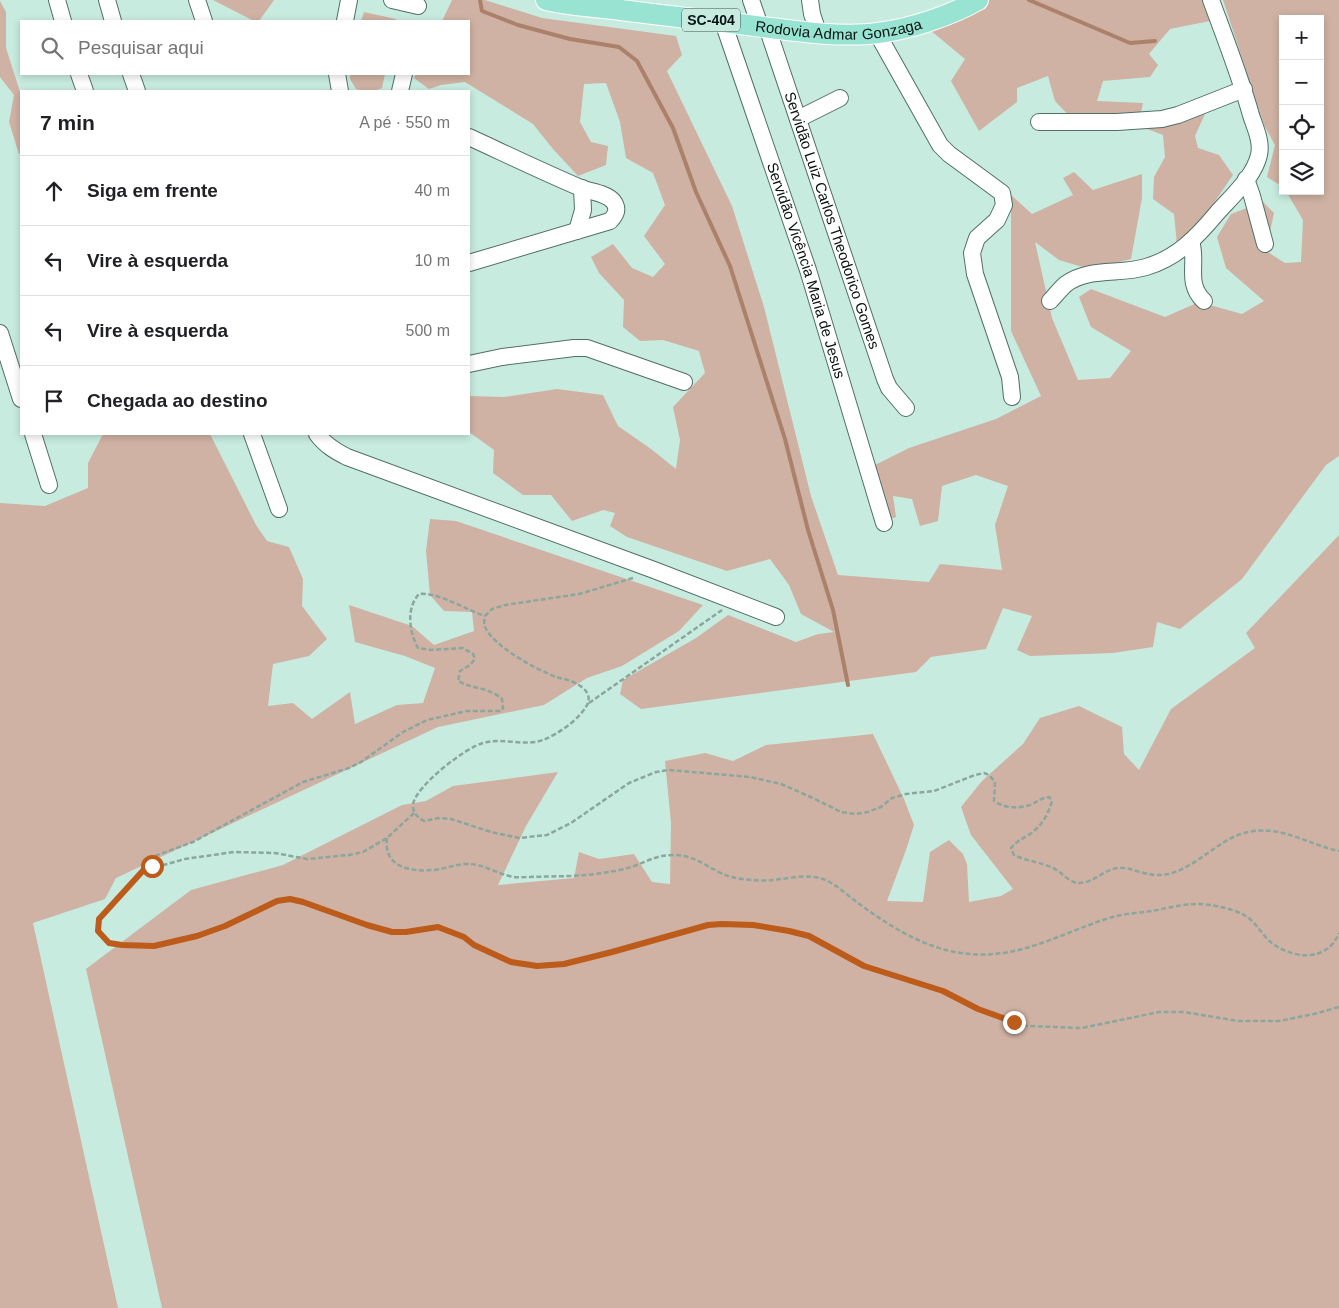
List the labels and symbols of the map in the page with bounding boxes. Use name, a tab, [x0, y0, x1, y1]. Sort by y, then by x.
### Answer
road number: SC-404	[682, 8, 740, 32]
street label: Rodovia Admar Gonzaga	[754, 15, 924, 43]
street label: Servidão Luiz Carlos Theodorico Gomes	[781, 90, 883, 351]
street label: Servidão Vicência Maria de Jesus	[764, 160, 849, 380]
route start	[141, 855, 164, 878]
route end	[1003, 1011, 1026, 1034]

